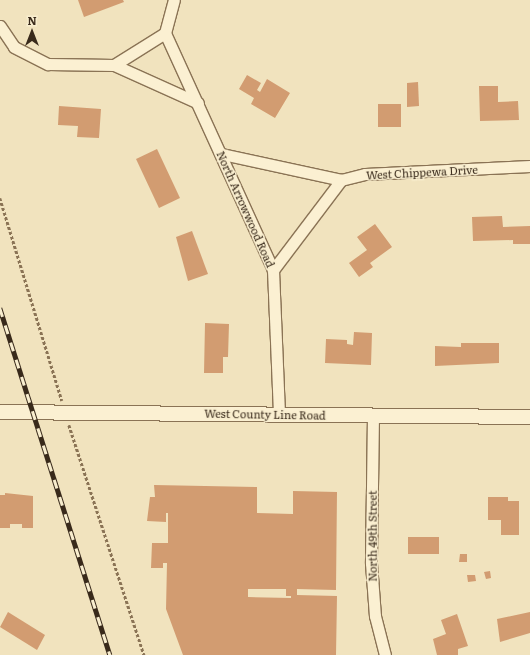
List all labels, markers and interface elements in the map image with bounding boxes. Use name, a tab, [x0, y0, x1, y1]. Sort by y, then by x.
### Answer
north arrow	[12, 12, 52, 52]
text: N	[27, 12, 37, 28]
street label: North Arrowwood Road	[214, 149, 278, 269]
street label: West Chippewa Drive	[366, 162, 478, 182]
street label: West County Line Road	[204, 406, 326, 422]
street label: North 49th Street	[365, 490, 379, 582]

